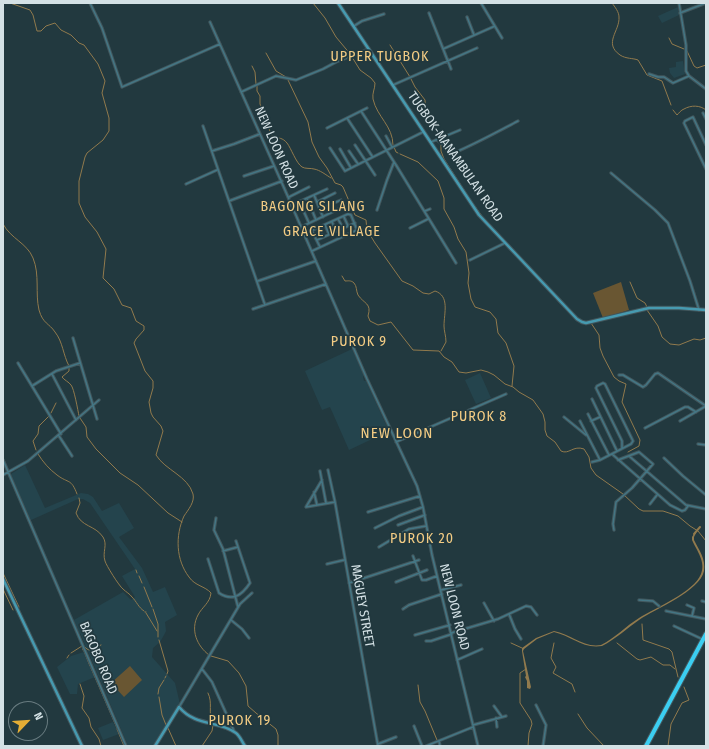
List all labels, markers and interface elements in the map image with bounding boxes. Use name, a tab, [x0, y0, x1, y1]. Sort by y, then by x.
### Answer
district label: UPPER TUGBOK	[331, 49, 429, 65]
street label: TUGBOK-MANAMBULAN ROAD	[404, 89, 506, 225]
street label: NEW LOON ROAD	[251, 104, 301, 192]
district label: BAGONG SILANG	[260, 199, 366, 215]
district label: GRACE VILLAGE	[283, 224, 381, 240]
district label: PUROK 9	[331, 334, 387, 350]
district label: PUROK 8	[451, 409, 507, 425]
district label: NEW LOON	[361, 425, 433, 443]
district label: PUROK 20	[390, 531, 454, 547]
street label: NEW LOON ROAD	[436, 562, 472, 652]
street label: MAGUEY STREET	[347, 563, 377, 649]
street label: BAGOBO ROAD	[76, 619, 120, 697]
north arrow	[8, 701, 48, 741]
text: N	[31, 710, 46, 722]
district label: PUROK 19	[209, 713, 271, 729]

